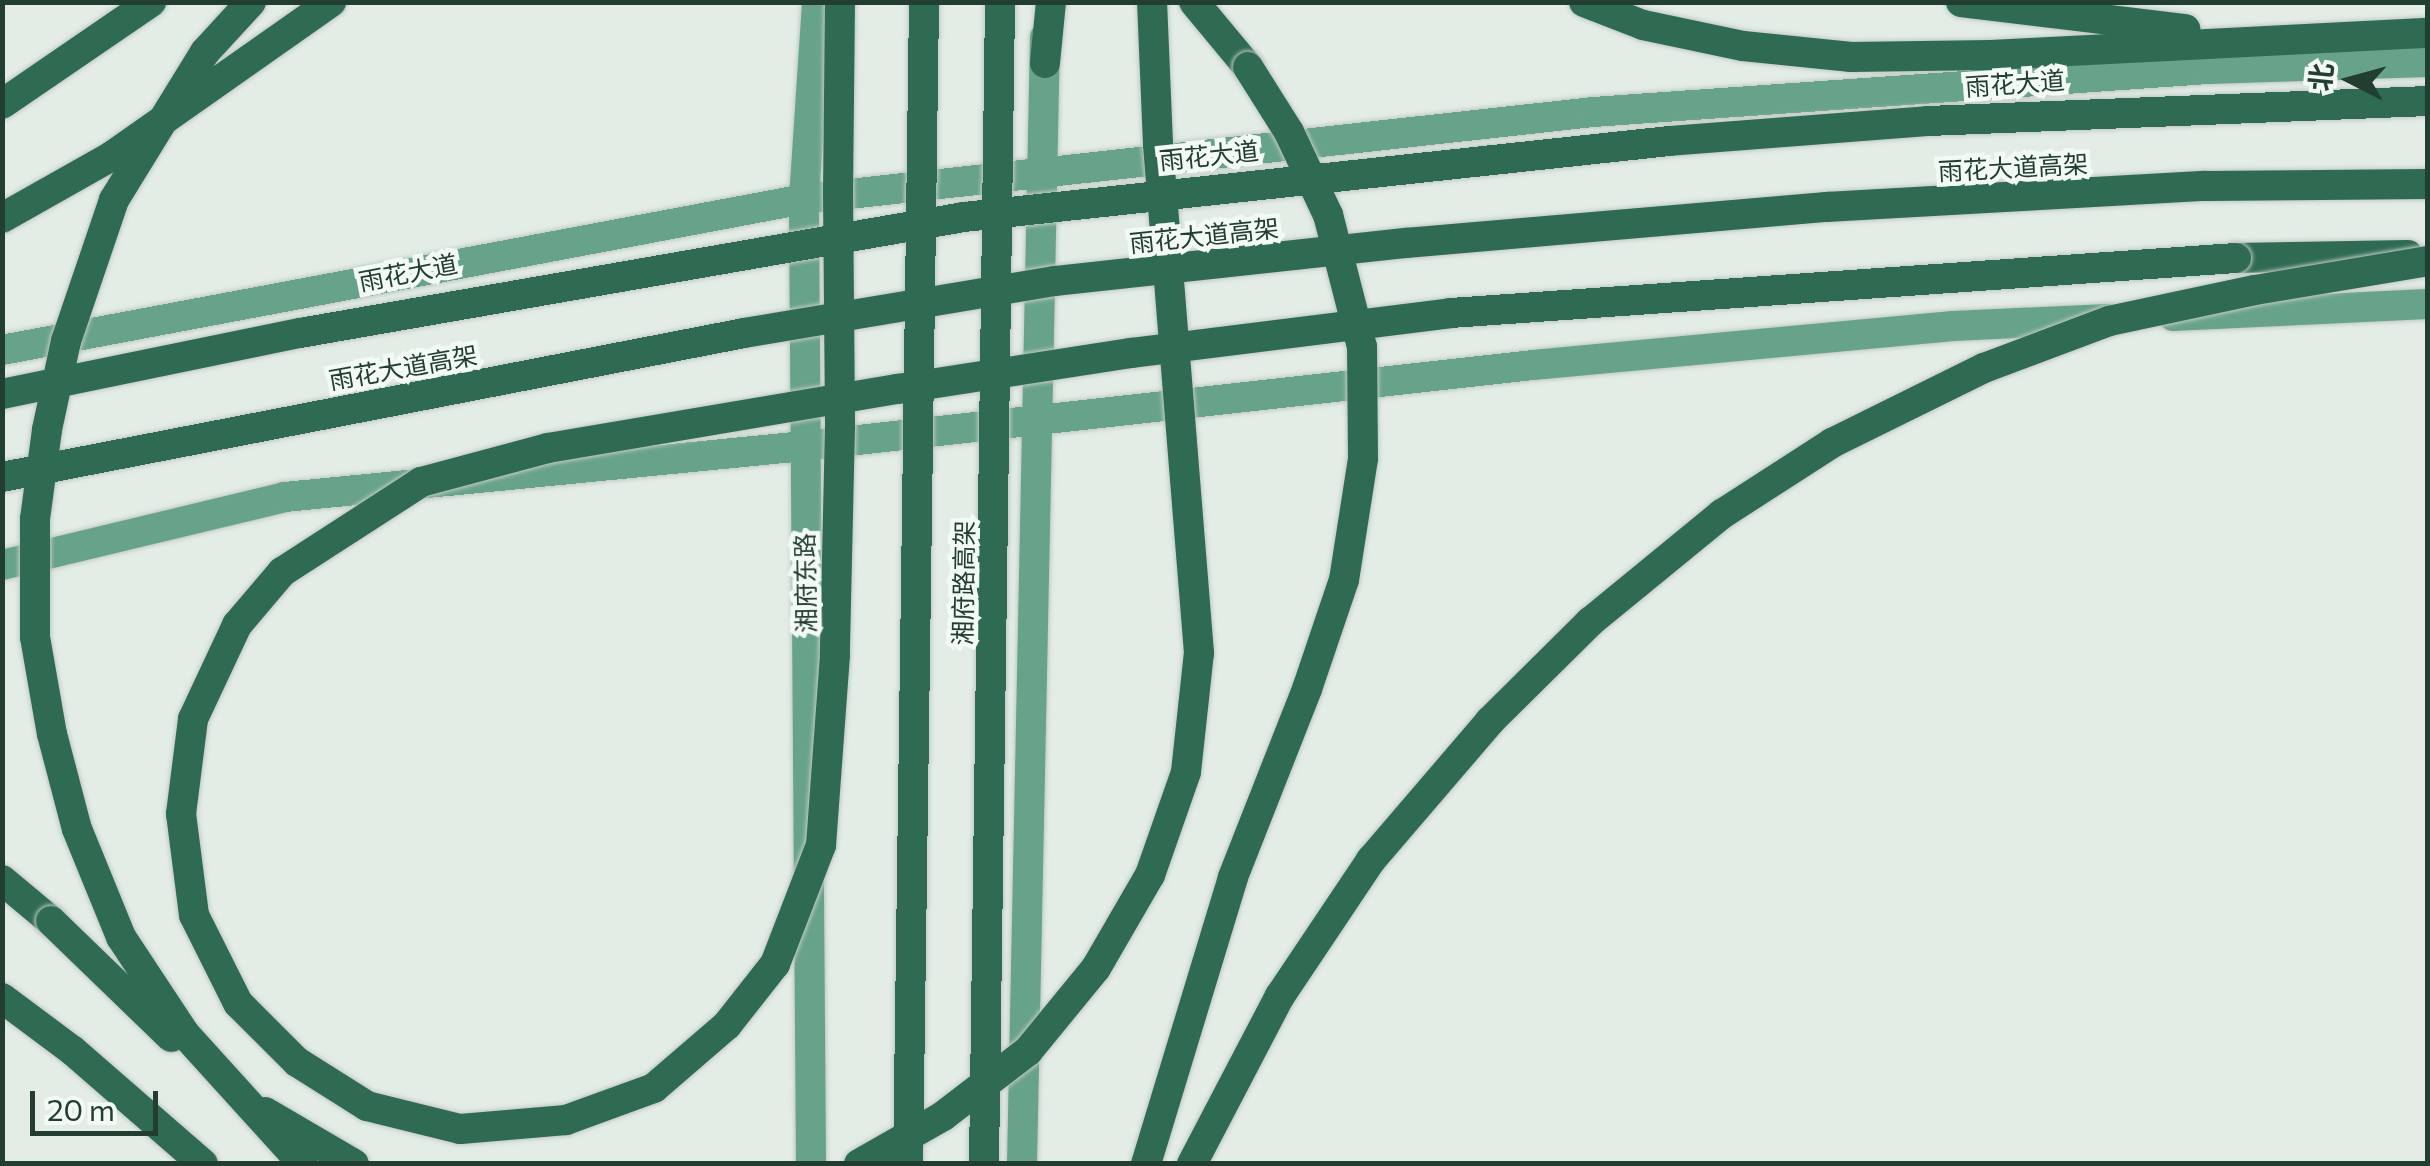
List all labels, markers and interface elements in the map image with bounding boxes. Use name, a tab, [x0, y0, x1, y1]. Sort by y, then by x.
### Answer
north arrow	[2300, 30, 2400, 130]
text: 北	[2302, 61, 2339, 93]
street label: 雨花大道	[1964, 65, 2066, 101]
street label: 雨花大道	[1158, 135, 1260, 175]
street label: 雨花大道高架	[1937, 148, 2089, 186]
street label: 雨花大道高架	[1128, 212, 1280, 258]
street label: 雨花大道	[356, 248, 460, 296]
street label: 雨花大道高架	[327, 339, 479, 395]
street label: 湘府路高架	[947, 520, 979, 646]
street label: 湘府东路	[789, 533, 821, 633]
scale bar	[35, 1071, 162, 1133]
text: 20 m	[47, 1090, 115, 1127]

